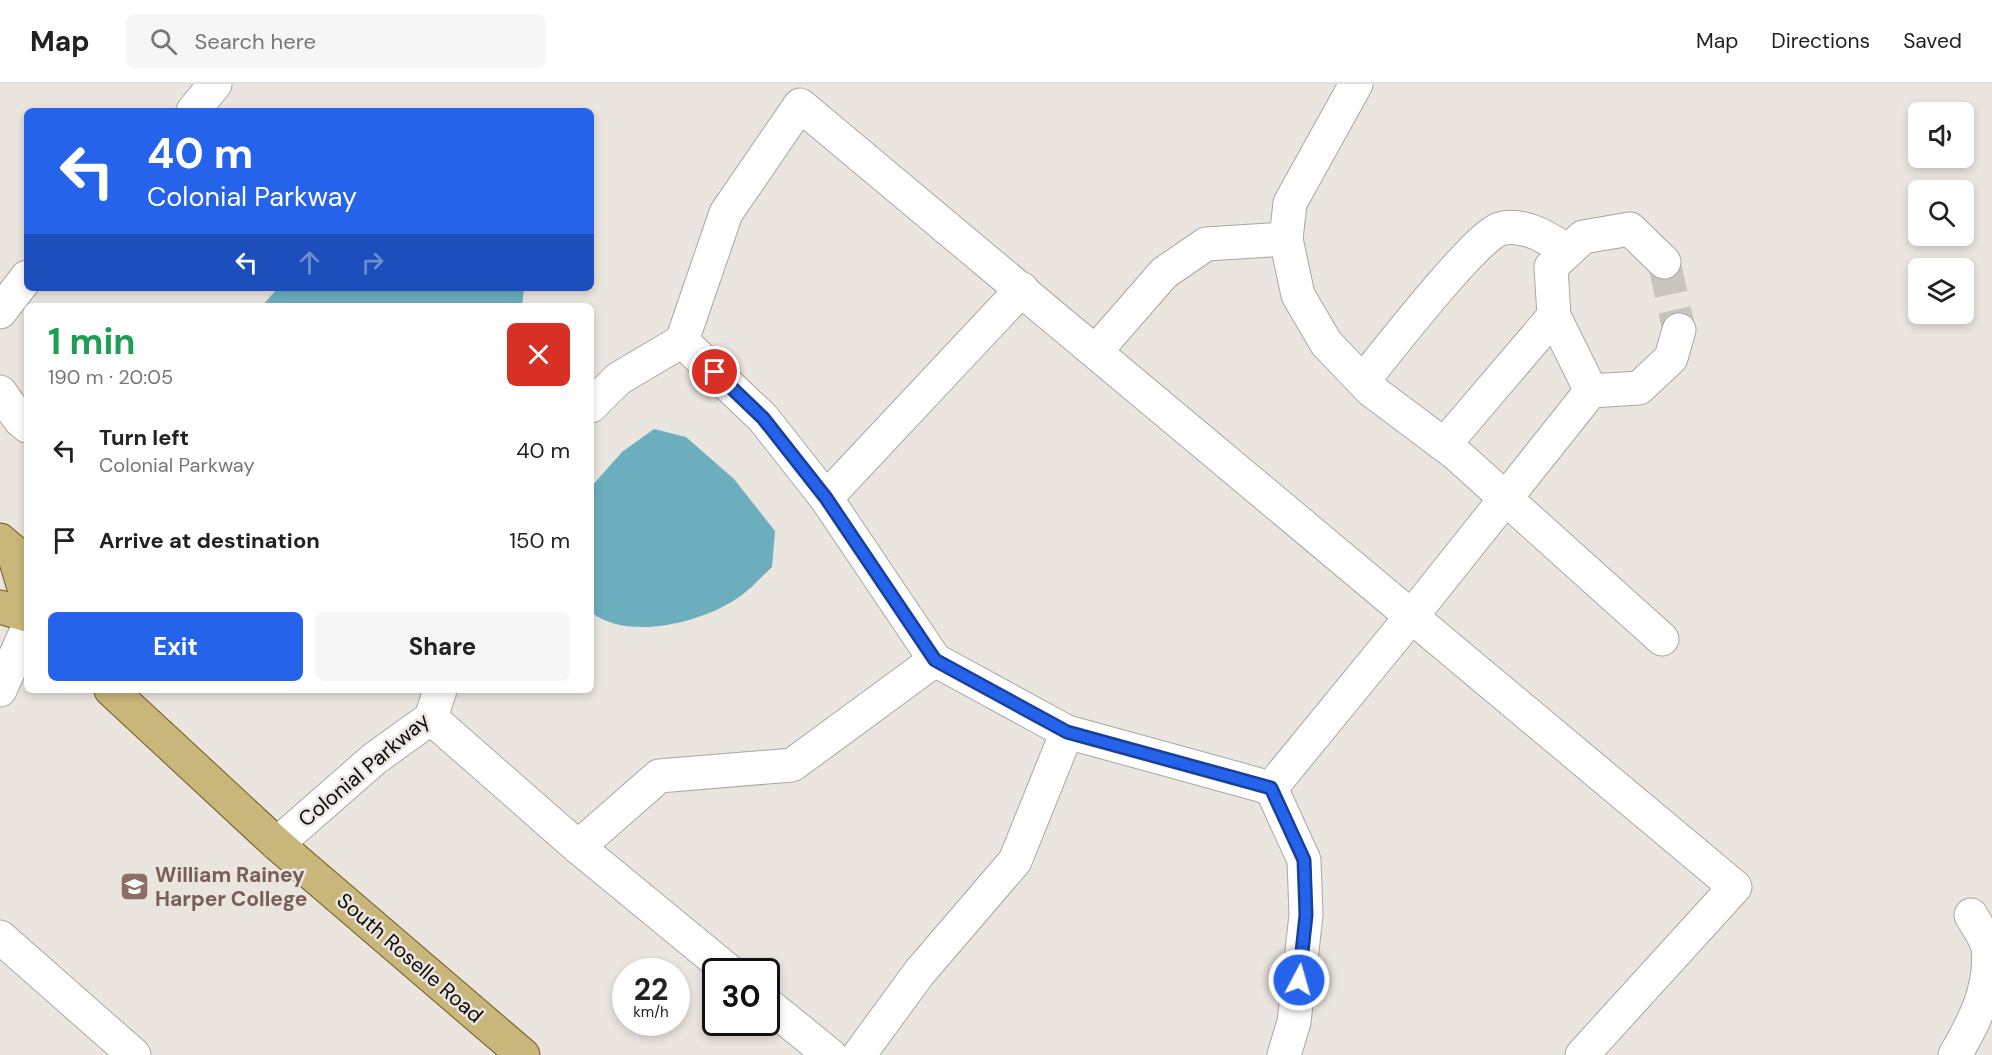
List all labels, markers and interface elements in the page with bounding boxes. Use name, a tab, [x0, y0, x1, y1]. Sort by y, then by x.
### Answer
search box	[126, 14, 546, 68]
text: Map	[30, 23, 90, 60]
icon: search	[147, 25, 180, 58]
text: Search here	[195, 27, 316, 56]
text: Map	[1696, 27, 1738, 55]
text: Directions	[1771, 27, 1870, 55]
text: Saved	[1903, 27, 1962, 55]
map controls	[1908, 102, 1974, 324]
button: sound	[1908, 102, 1974, 168]
text: 40 m	[147, 126, 253, 181]
icon: left	[48, 132, 126, 210]
text: Colonial Parkway	[147, 179, 357, 214]
button: search	[1908, 180, 1974, 246]
icon: left	[230, 246, 263, 279]
icon: ahead	[293, 246, 326, 279]
icon: right	[356, 246, 389, 279]
button: layers	[1908, 258, 1974, 324]
text: 1 min	[48, 318, 136, 365]
button: close	[507, 323, 570, 386]
pin	[689, 346, 740, 397]
icon: arrive	[698, 355, 731, 388]
text: 190 m · 20:05	[48, 364, 173, 390]
text: Turn left	[99, 423, 189, 452]
icon: left	[48, 434, 81, 467]
text: 40 m	[516, 436, 570, 465]
text: Colonial Parkway	[99, 452, 255, 478]
icon: arrive	[48, 524, 81, 557]
text: Arrive at destination	[99, 526, 320, 555]
text: 150 m	[509, 526, 570, 555]
button: Exit	[48, 612, 303, 681]
button: Share	[315, 612, 570, 681]
street label: Colonial Parkway	[292, 707, 436, 833]
place label: William Rainey Harper College	[155, 861, 307, 913]
school or university icon: William Rainey Harper College	[118, 871, 150, 903]
street label: South Roselle Road	[331, 887, 489, 1029]
position arrow	[1267, 948, 1331, 1012]
speed limit sign: 30	[702, 958, 780, 1036]
text: 22	[634, 970, 668, 1009]
text: km/h	[633, 1002, 669, 1022]

